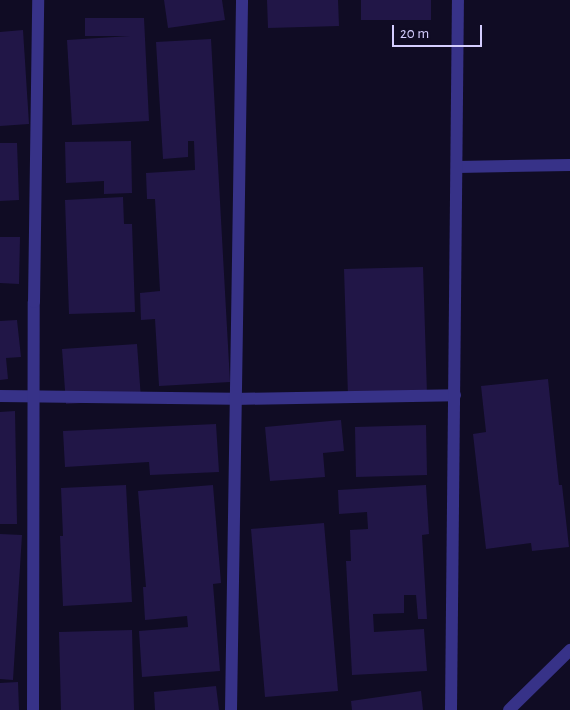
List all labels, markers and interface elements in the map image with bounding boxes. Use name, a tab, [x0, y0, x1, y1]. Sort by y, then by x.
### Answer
scale bar	[395, 15, 485, 47]
text: 20 m	[400, 26, 429, 41]

